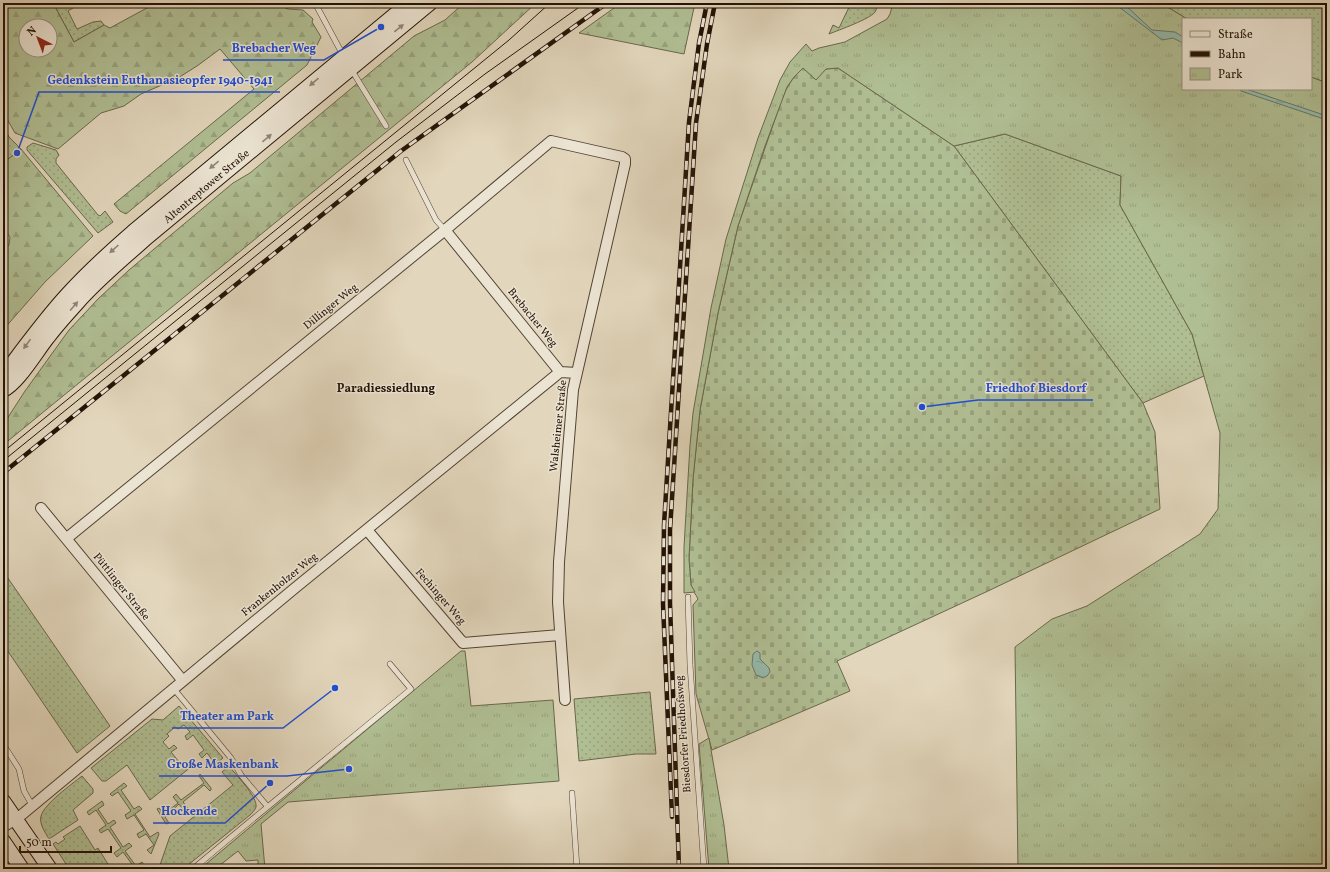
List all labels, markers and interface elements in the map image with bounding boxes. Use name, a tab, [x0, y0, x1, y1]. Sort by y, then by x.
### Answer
north arrow	[18, 18, 58, 58]
legend	[1182, 18, 1312, 90]
text: N	[24, 23, 40, 40]
one-way arrow	[394, 23, 405, 32]
text: Straße	[1218, 27, 1253, 43]
callout: Brebacher Weg	[223, 36, 324, 60]
text: Brebacher Weg	[232, 41, 317, 57]
text: Bahn	[1218, 47, 1246, 63]
text: Park	[1218, 67, 1243, 83]
callout: Gedenkstein Euthanasieopfer 1940-1941	[39, 68, 280, 92]
text: Gedenkstein Euthanasieopfer 1940-1941	[47, 73, 273, 89]
one-way arrow	[309, 78, 320, 87]
one-way arrow	[261, 133, 272, 142]
street label: Altentreptower Straße	[161, 146, 253, 228]
one-way arrow	[209, 161, 220, 170]
one-way arrow	[109, 244, 120, 253]
street label: Dillinger Weg	[301, 280, 362, 334]
street label: Brebacher Weg	[503, 285, 561, 351]
one-way arrow	[70, 301, 79, 312]
one-way arrow	[23, 339, 31, 350]
callout: Friedhof Biesdorf	[978, 376, 1093, 400]
street label: Walsheimer Straße	[547, 379, 571, 473]
district label: Paradiessiedlung	[337, 381, 436, 397]
text: Friedhof Biesdorf	[986, 381, 1088, 397]
street label: Frankenholzer Weg	[239, 549, 321, 620]
street label: Püttlinger Straße	[89, 550, 153, 624]
street label: Fechinger Weg	[411, 566, 469, 629]
street label: Biesdorfer Friedhofsweg	[672, 674, 696, 793]
callout: Theater am Park	[172, 704, 283, 728]
text: Theater am Park	[180, 709, 275, 725]
callout: Große Maskenbank	[159, 752, 287, 776]
text: Große Maskenbank	[167, 757, 280, 773]
callout: Hockende	[153, 799, 225, 823]
text: Hockende	[161, 804, 217, 820]
scale bar	[20, 828, 111, 854]
text: 50 m	[26, 835, 52, 851]

